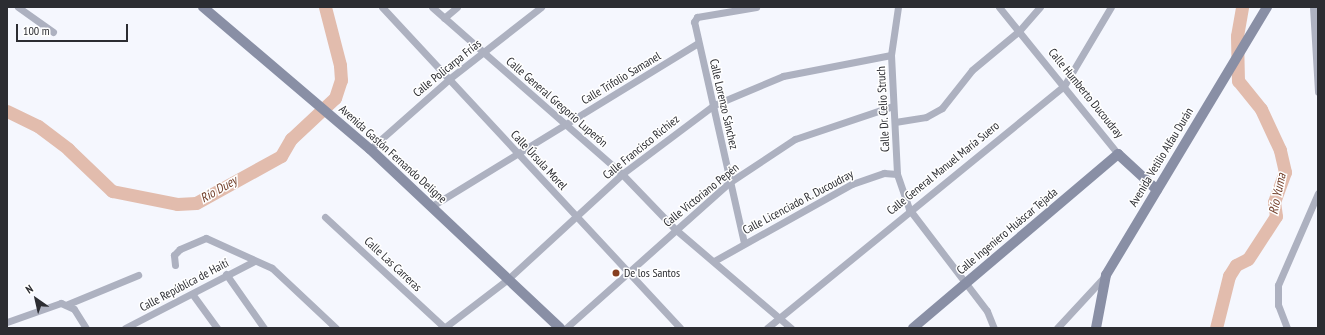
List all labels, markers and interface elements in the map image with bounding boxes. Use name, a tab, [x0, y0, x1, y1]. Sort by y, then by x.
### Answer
scale bar	[18, 16, 130, 42]
text: 100 m	[23, 23, 50, 38]
street label: Calle Policarpa Frías	[410, 36, 484, 100]
street label: Calle Humberto Ducoudray	[1045, 45, 1127, 141]
street label: Calle Trifolio Samanel	[579, 49, 663, 107]
street label: Calle General Gregorio Luperón	[503, 54, 611, 150]
street label: Calle Lorenzo Sánchez	[707, 57, 741, 151]
street label: Calle Dr. Celio Struch	[874, 65, 892, 153]
street label: Avenida Gastón Fernando Deligne	[336, 102, 450, 206]
street label: Avenida Vetilio Alfau Durán	[1126, 105, 1196, 209]
street label: Calle Francisco Richiez	[600, 112, 682, 182]
street label: Calle General Manuel María Suero	[884, 118, 1002, 218]
street label: Calle Úrsula Morel	[508, 127, 570, 193]
street label: Calle Victoriano Pepén	[660, 160, 742, 230]
street label: Calle Licenciado R. Ducoudray	[740, 167, 856, 237]
water label: Río Yuma	[1266, 172, 1290, 216]
water label: Río Duey	[198, 173, 240, 207]
street label: Calle Ingeniero Huáscar Tejada	[954, 185, 1060, 277]
street label: Calle Las Carreras	[361, 234, 425, 294]
street label: Calle República de Haití	[137, 256, 231, 314]
place label: De los Santos	[624, 266, 680, 280]
marker: De los Santos	[611, 268, 621, 278]
north arrow	[16, 279, 56, 319]
text: N	[23, 282, 36, 297]

